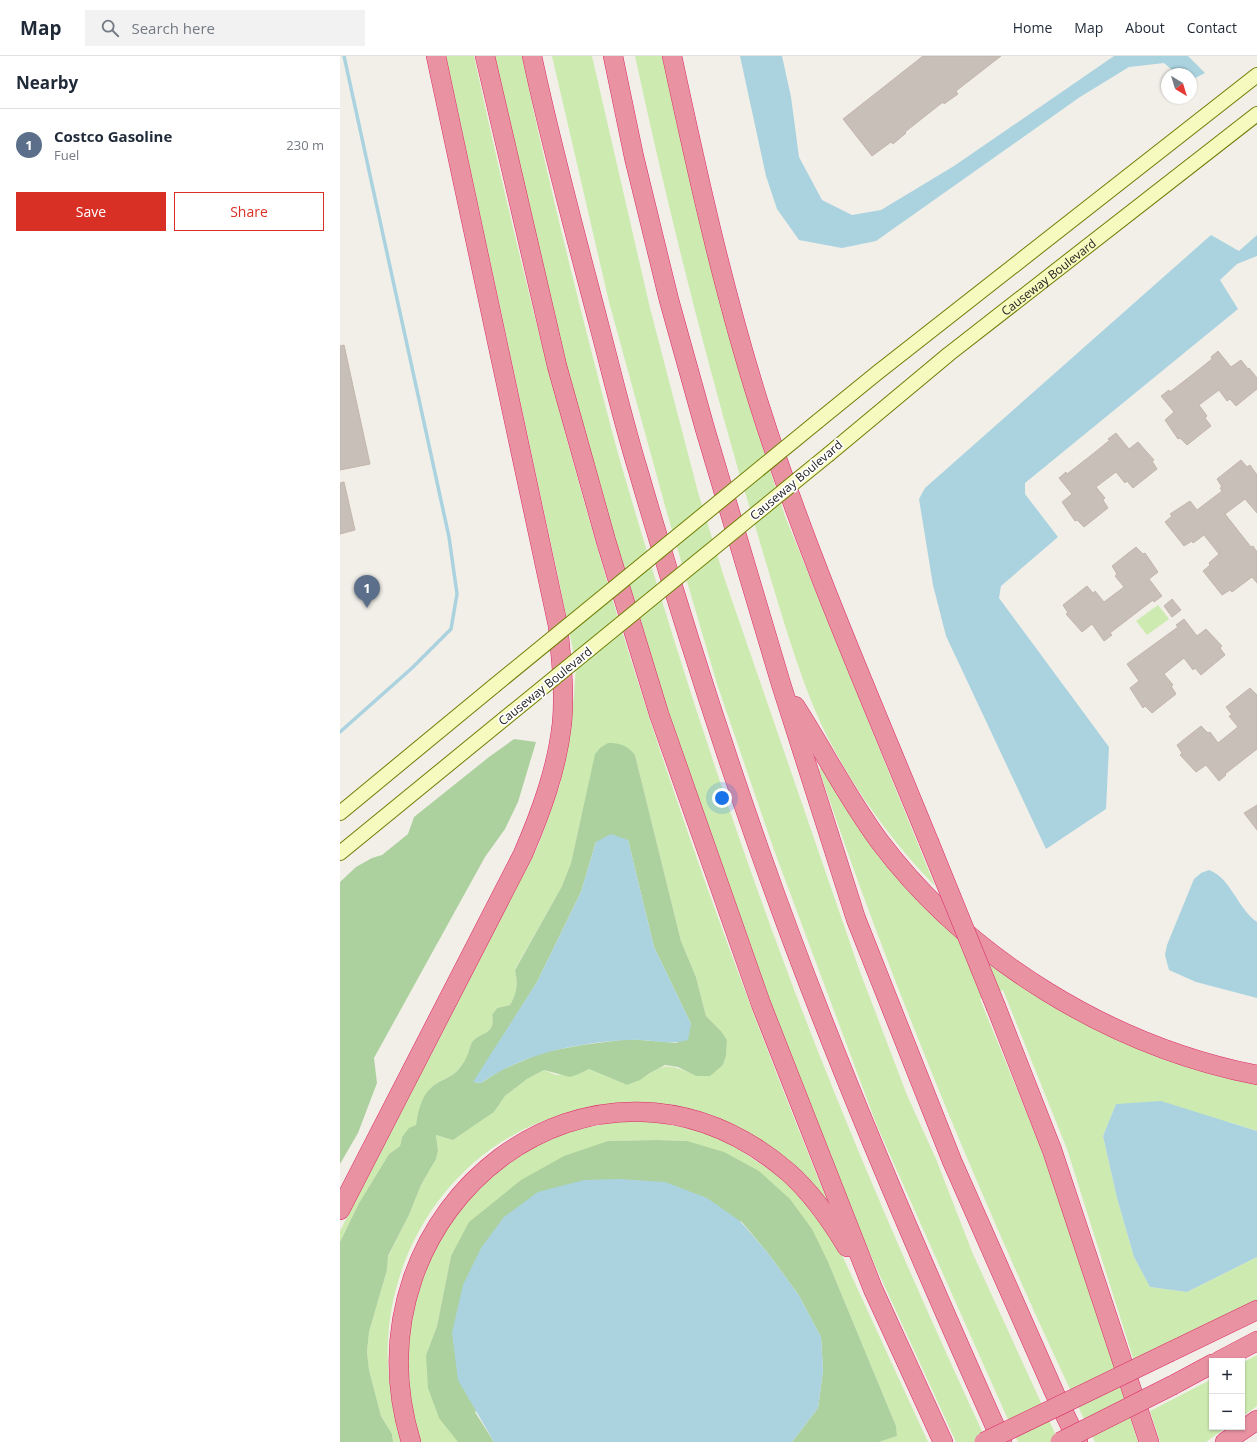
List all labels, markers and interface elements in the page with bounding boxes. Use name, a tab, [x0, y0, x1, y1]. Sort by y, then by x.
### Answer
search box	[85, 10, 365, 46]
text: Map	[20, 15, 61, 41]
icon: search	[99, 17, 121, 39]
text: Search here	[131, 18, 215, 38]
text: Home	[1013, 18, 1052, 37]
text: Map	[1074, 18, 1103, 37]
text: About	[1125, 18, 1165, 37]
text: Contact	[1187, 18, 1237, 37]
north arrow	[1161, 68, 1197, 104]
text: Nearby	[16, 71, 78, 94]
text: Costco Gasoline	[54, 126, 172, 146]
text: 1	[25, 136, 33, 154]
text: 230 m	[286, 136, 324, 154]
text: Fuel	[54, 146, 79, 164]
button: Save	[16, 192, 166, 231]
button: Share	[174, 192, 324, 231]
street label: Causeway Boulevard	[997, 234, 1099, 319]
street label: Causeway Boulevard	[746, 436, 846, 524]
pin: 1	[354, 575, 380, 608]
street label: Causeway Boulevard	[495, 643, 595, 729]
your location	[712, 788, 732, 808]
map controls	[1209, 1358, 1245, 1430]
button: +	[1209, 1358, 1245, 1394]
button: −	[1209, 1394, 1245, 1430]

